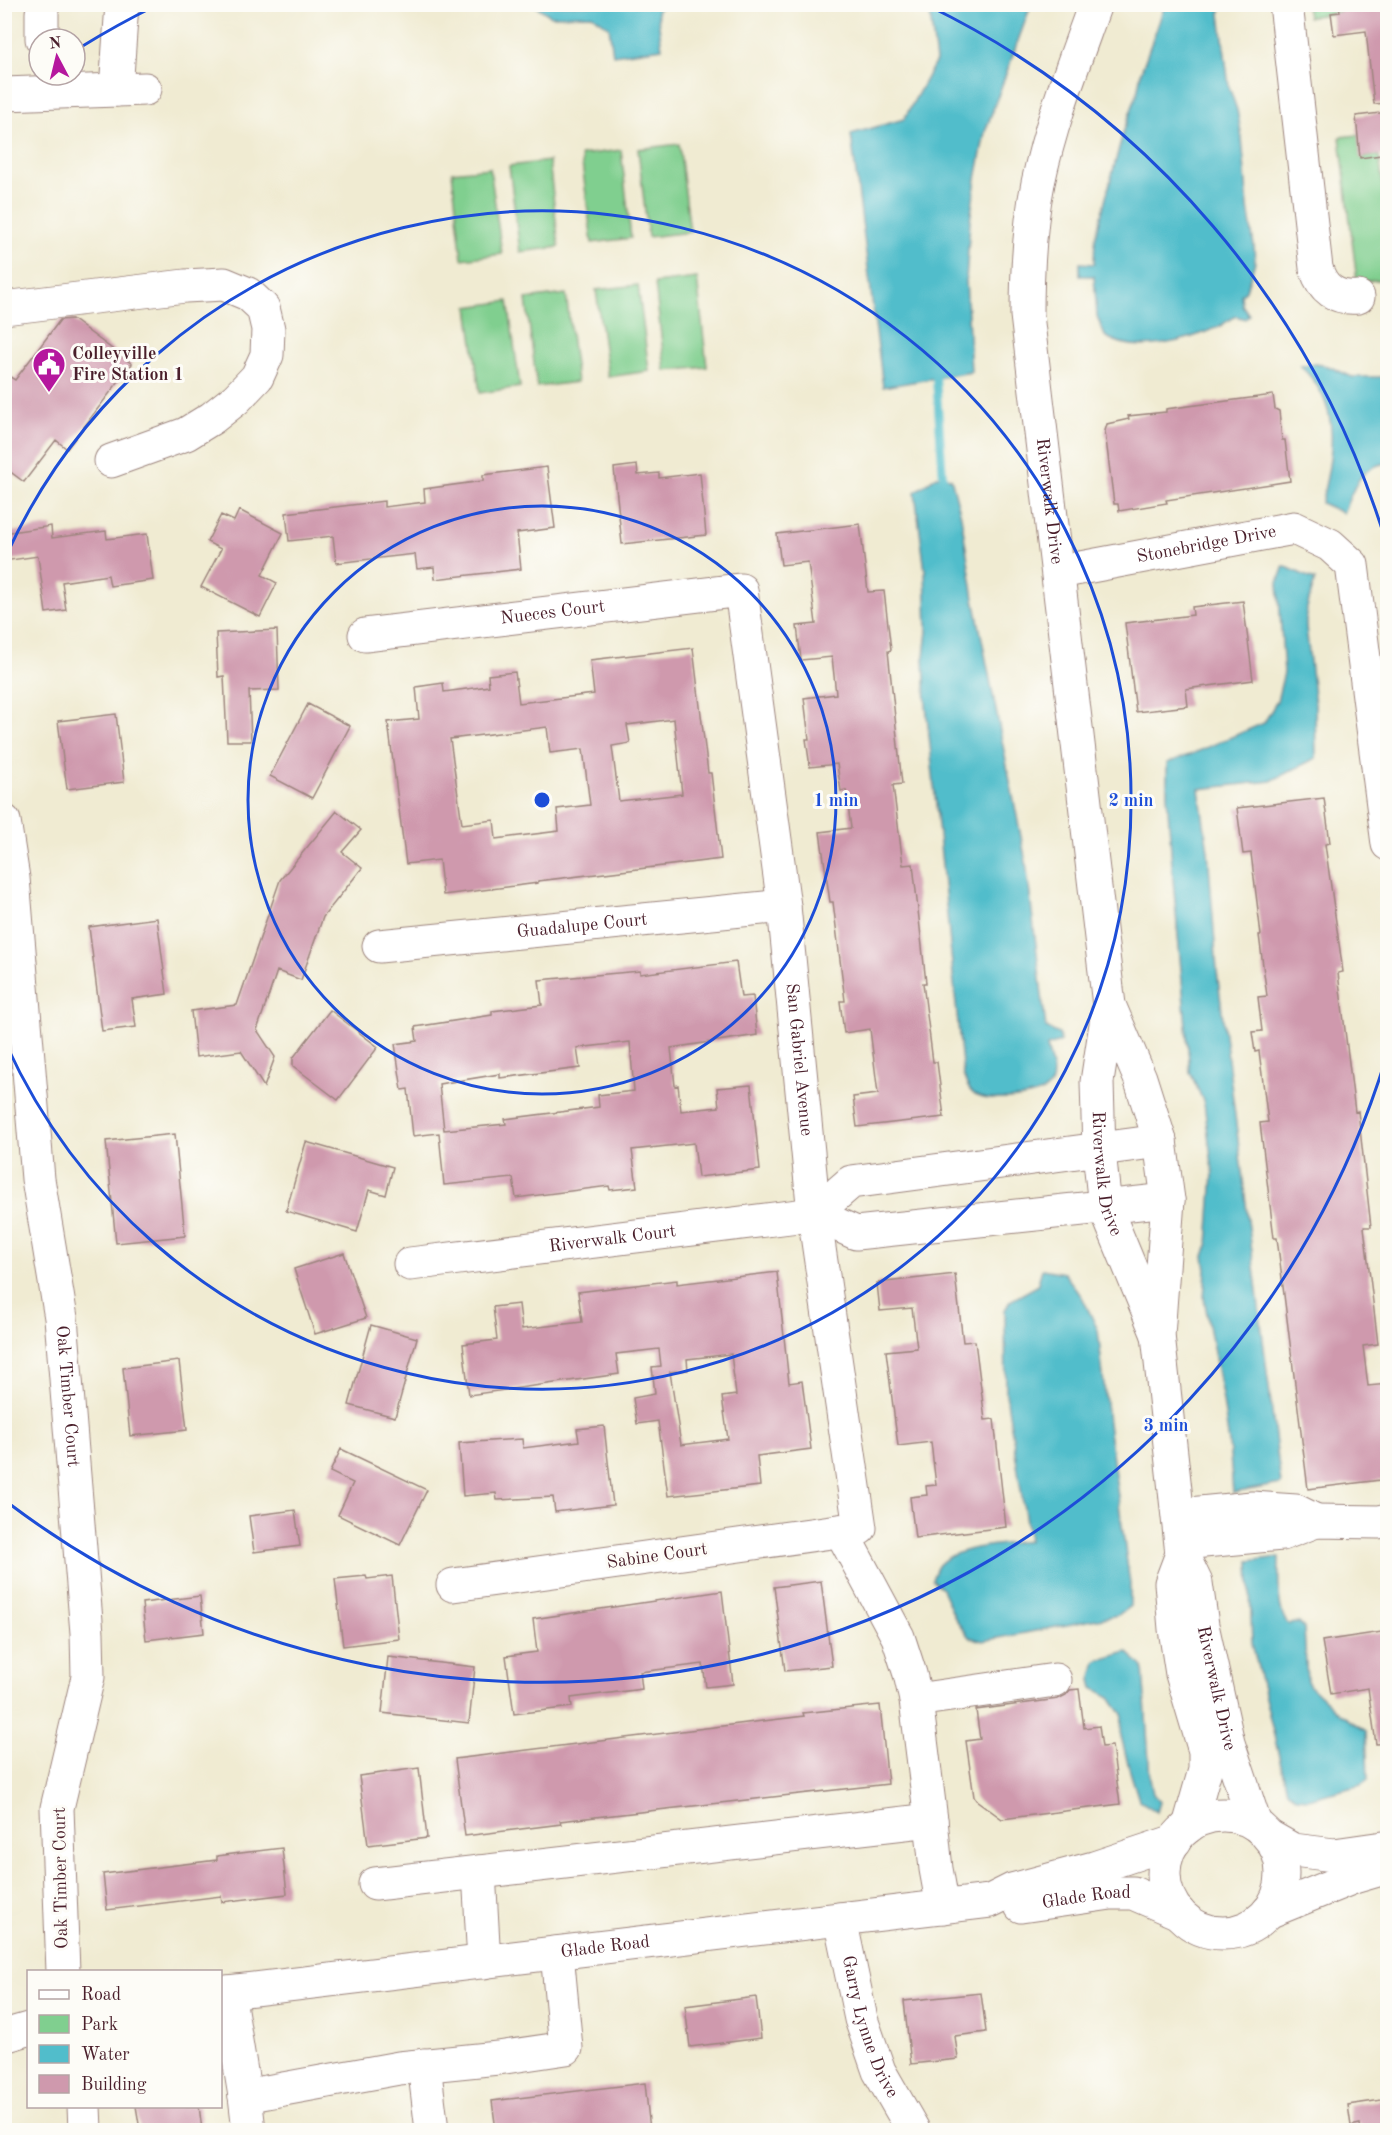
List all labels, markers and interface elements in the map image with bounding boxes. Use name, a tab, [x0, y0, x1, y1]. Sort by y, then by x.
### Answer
north arrow	[27, 27, 87, 87]
text: N	[48, 35, 63, 53]
place label: Colleyville Fire Station 1	[72, 345, 184, 384]
public building icon: Colleyville Fire Station 1	[31, 346, 67, 393]
street label: Riverwalk Drive	[1033, 437, 1066, 565]
street label: Stonebridge Drive	[1135, 523, 1278, 566]
street label: Nueces Court	[499, 597, 606, 628]
centre of rings	[532, 790, 552, 810]
text: 1 min	[813, 792, 859, 810]
text: 2 min	[1108, 792, 1154, 810]
street label: Guadalupe Court	[516, 911, 648, 941]
street label: San Gabriel Avenue	[783, 982, 815, 1137]
street label: Riverwalk Drive	[1089, 1111, 1125, 1239]
street label: Riverwalk Court	[548, 1222, 677, 1256]
street label: Oak Timber Court	[53, 1324, 82, 1468]
text: 3 min	[1143, 1417, 1189, 1435]
street label: Sabine Court	[606, 1540, 708, 1572]
street label: Riverwalk Drive	[1193, 1624, 1239, 1753]
street label: Oak Timber Court	[51, 1807, 71, 1949]
street label: Glade Road	[1041, 1884, 1131, 1912]
street label: Glade Road	[560, 1933, 651, 1961]
street label: Garry Lynne Drive	[839, 1954, 901, 2101]
legend	[27, 1970, 222, 2108]
text: Road	[81, 1986, 121, 2004]
text: Park	[81, 2016, 118, 2034]
text: Water	[81, 2046, 130, 2064]
text: Building	[81, 2076, 147, 2094]

